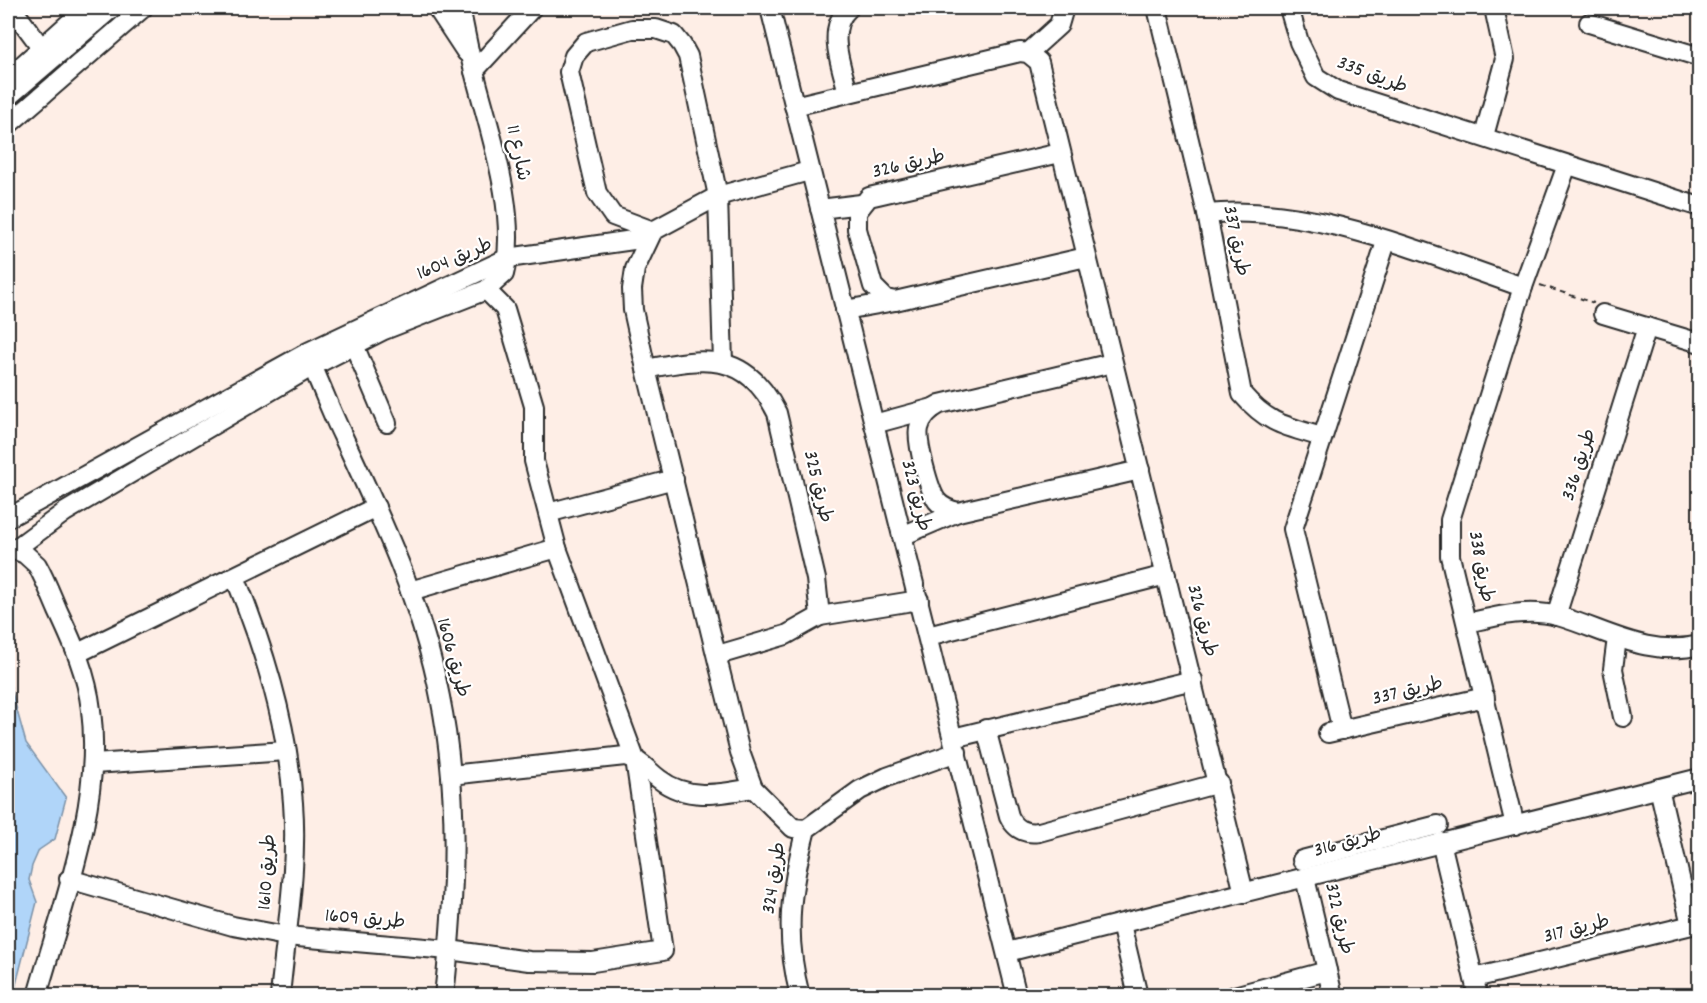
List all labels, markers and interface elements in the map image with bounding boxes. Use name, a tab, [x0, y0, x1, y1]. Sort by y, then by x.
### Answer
street label: طريق 335	[1333, 50, 1411, 102]
street label: شارع 11	[497, 122, 537, 184]
street label: طريق 326	[870, 143, 948, 187]
street label: طريق 337	[1214, 203, 1256, 279]
street label: طريق 1604	[413, 231, 497, 289]
street label: طريق 336	[1555, 425, 1605, 505]
street label: طريق 325	[795, 448, 839, 526]
street label: طريق 323	[893, 457, 937, 535]
street label: طريق 338	[1460, 529, 1500, 605]
street label: طريق 326	[1178, 582, 1224, 660]
street label: طريق 1606	[428, 615, 476, 701]
street label: طريق 337	[1370, 670, 1446, 714]
street label: طريق 316	[1311, 820, 1385, 866]
street label: طريق 1610	[251, 833, 285, 911]
street label: طريق 324	[756, 840, 794, 916]
street label: طريق 322	[1316, 880, 1360, 958]
street label: طريق 1609	[324, 903, 406, 937]
street label: طريق 317	[1541, 908, 1613, 952]

